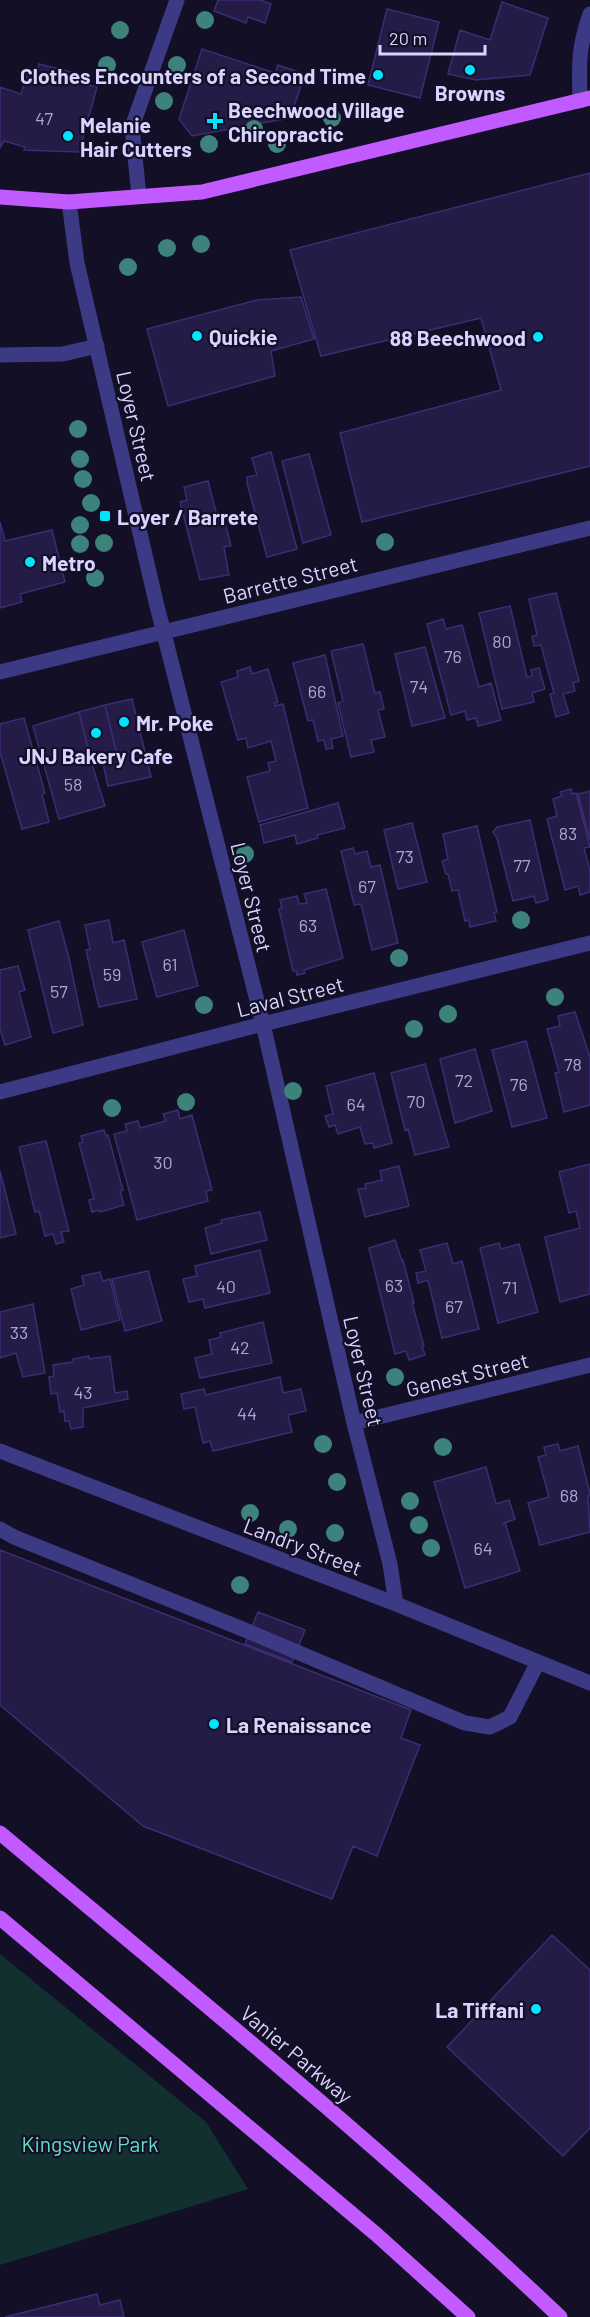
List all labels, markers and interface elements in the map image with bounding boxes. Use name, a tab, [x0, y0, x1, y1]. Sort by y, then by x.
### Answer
scale bar	[380, 18, 485, 56]
text: 20 m	[389, 27, 427, 49]
place label: Clothes Encounters of a Second Time	[20, 63, 366, 88]
marker: Browns	[463, 63, 477, 77]
marker: Clothes Encounters of a Second Time	[371, 68, 385, 82]
place label: Browns	[435, 80, 505, 105]
place label: Beechwood Village Chiropractic	[228, 97, 404, 146]
house number: 47	[35, 107, 53, 129]
place label: Melanie Hair Cutters	[80, 112, 192, 161]
marker: Beechwood Village Chiropractic	[206, 112, 224, 130]
marker: Melanie Hair Cutters	[61, 129, 75, 143]
place label: Quickie	[209, 324, 278, 349]
place label: 88 Beechwood	[390, 325, 526, 350]
marker: Quickie	[190, 329, 204, 343]
marker: 88 Beechwood	[531, 330, 545, 344]
street label: Loyer Street	[112, 368, 162, 484]
place label: Loyer / Barrete	[117, 504, 258, 529]
marker: Loyer / Barrete	[98, 509, 112, 523]
place label: Metro	[42, 550, 96, 575]
street label: Barrette Street	[220, 550, 360, 608]
marker: Metro	[23, 555, 37, 569]
house number: 80	[492, 630, 512, 652]
house number: 76	[444, 645, 462, 667]
house number: 74	[410, 675, 428, 697]
house number: 66	[308, 680, 326, 702]
place label: Mr. Poke	[136, 710, 213, 735]
marker: Mr. Poke	[117, 715, 131, 729]
marker: JNJ Bakery Cafe	[89, 726, 103, 740]
place label: JNJ Bakery Cafe	[19, 743, 173, 768]
house number: 58	[64, 773, 82, 795]
house number: 83	[559, 822, 577, 844]
street label: Loyer Street	[226, 839, 278, 955]
house number: 73	[396, 845, 414, 867]
house number: 77	[513, 854, 531, 876]
house number: 67	[358, 875, 376, 897]
house number: 63	[299, 914, 317, 936]
house number: 61	[162, 953, 178, 975]
house number: 59	[103, 963, 121, 985]
street label: Laval Street	[234, 971, 346, 1021]
house number: 57	[50, 980, 68, 1002]
house number: 78	[564, 1053, 582, 1075]
house number: 72	[455, 1069, 473, 1091]
house number: 76	[510, 1073, 528, 1095]
house number: 70	[407, 1090, 425, 1112]
house number: 64	[346, 1093, 366, 1115]
house number: 30	[153, 1151, 173, 1173]
house number: 63	[385, 1274, 403, 1296]
house number: 40	[216, 1275, 236, 1297]
house number: 71	[503, 1276, 517, 1298]
house number: 67	[445, 1295, 463, 1317]
street label: Loyer Street	[339, 1313, 389, 1429]
house number: 33	[10, 1321, 28, 1343]
house number: 42	[230, 1336, 250, 1358]
street label: Genest Street	[403, 1347, 531, 1401]
house number: 43	[73, 1381, 93, 1403]
house number: 44	[237, 1402, 257, 1424]
house number: 68	[560, 1484, 578, 1506]
street label: Landry Street	[240, 1512, 366, 1580]
house number: 64	[473, 1537, 493, 1559]
place label: La Renaissance	[226, 1712, 372, 1737]
marker: La Renaissance	[207, 1717, 221, 1731]
place label: La Tiffani	[435, 1997, 524, 2022]
street label: Vanier Parkway	[236, 2000, 358, 2108]
marker: La Tiffani	[529, 2002, 543, 2016]
park label: Kingsview Park	[22, 2131, 158, 2156]

